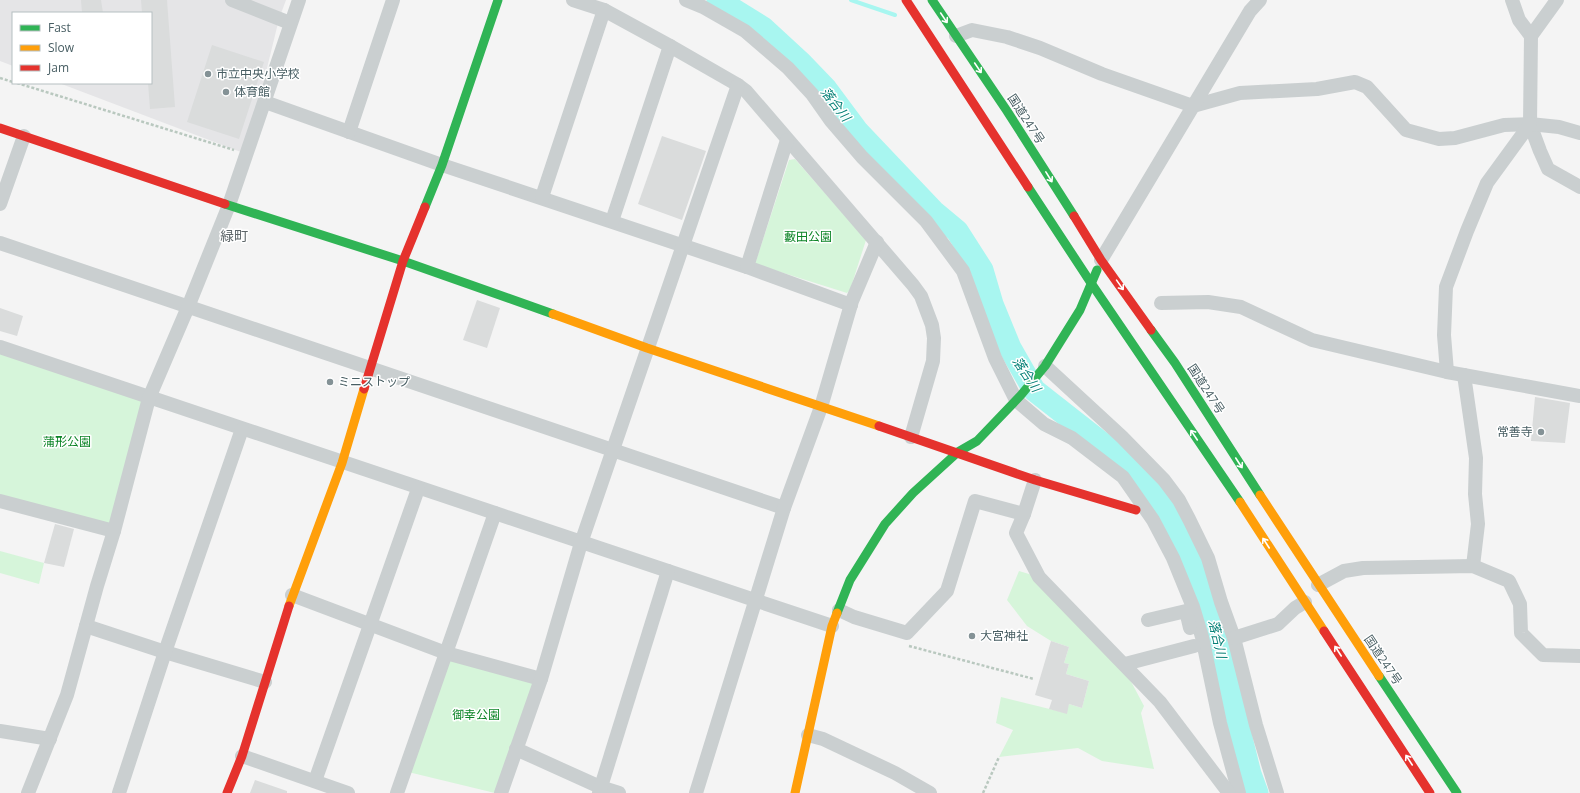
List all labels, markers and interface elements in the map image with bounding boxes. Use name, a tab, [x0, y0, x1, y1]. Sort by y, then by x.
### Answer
legend	[12, 12, 152, 84]
one-way arrow	[940, 12, 948, 23]
text: Fast	[48, 19, 71, 36]
text: Slow	[48, 39, 75, 56]
text: Jam	[47, 59, 69, 76]
one-way arrow	[974, 62, 982, 73]
place label: 市立中央小学校	[216, 65, 300, 82]
marker: 市立中央小学校	[203, 69, 213, 79]
place label: 体育館	[234, 83, 270, 100]
water label: 落合川	[817, 83, 856, 126]
marker: 体育館	[221, 87, 231, 97]
street label: 国道247号	[1004, 90, 1049, 147]
one-way arrow	[1044, 171, 1053, 182]
district label: 緑町	[220, 226, 248, 245]
park label: 藪田公園	[784, 228, 832, 245]
one-way arrow	[1116, 280, 1124, 291]
water label: 落合川	[1009, 353, 1046, 397]
street label: 国道247号	[1184, 360, 1229, 417]
place label: ミニストップ	[338, 373, 410, 390]
marker: ミニストップ	[325, 377, 335, 387]
place label: 常善寺	[1497, 423, 1533, 440]
marker: 常善寺	[1536, 427, 1546, 437]
one-way arrow	[1190, 430, 1198, 441]
park label: 蒲形公園	[43, 433, 91, 450]
one-way arrow	[1235, 457, 1243, 468]
one-way arrow	[1262, 538, 1270, 549]
water label: 落合川	[1205, 618, 1232, 662]
place label: 大宮神社	[980, 627, 1028, 644]
marker: 大宮神社	[967, 631, 977, 641]
street label: 国道247号	[1361, 632, 1406, 688]
one-way arrow	[1334, 646, 1342, 657]
park label: 御幸公園	[452, 706, 500, 723]
one-way arrow	[1405, 755, 1413, 766]

